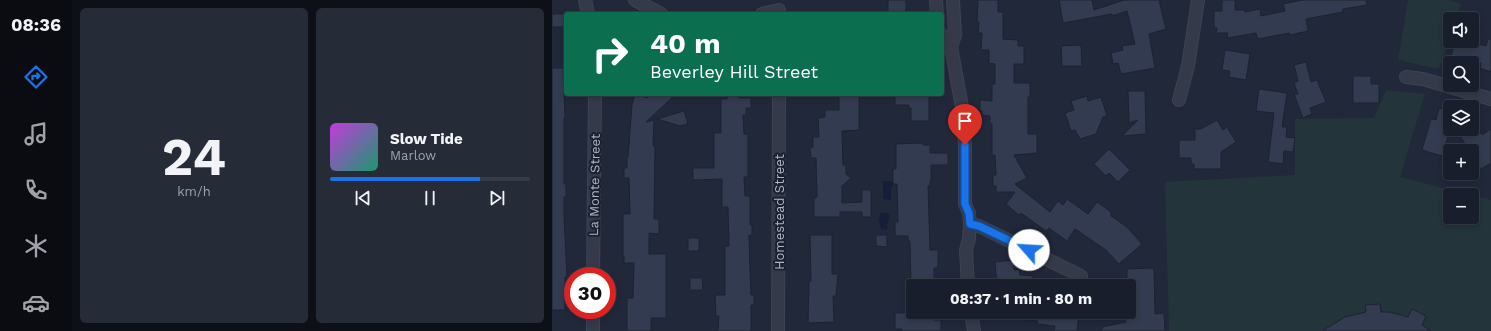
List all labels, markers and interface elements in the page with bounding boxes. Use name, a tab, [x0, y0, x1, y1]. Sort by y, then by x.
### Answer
map controls	[1443, 12, 1479, 224]
button: sound	[1443, 12, 1479, 48]
text: 08:36	[11, 14, 61, 35]
text: 40 m	[650, 27, 720, 60]
icon: right	[584, 28, 636, 80]
button: search	[1443, 56, 1479, 92]
text: Beverley Hill Street	[650, 61, 818, 82]
icon: directions	[22, 63, 50, 91]
button: layers	[1443, 100, 1479, 136]
pin	[948, 104, 982, 145]
icon: arrive	[954, 110, 976, 132]
icon: music	[22, 120, 50, 148]
text: 24	[162, 127, 226, 188]
text: Slow Tide	[390, 130, 463, 148]
street label: La Monte Street	[586, 133, 603, 236]
button: +	[1443, 144, 1479, 180]
text: Marlow	[390, 148, 436, 163]
street label: Homestead Street	[772, 153, 787, 270]
icon: phone	[22, 176, 50, 204]
text: km/h	[177, 184, 211, 199]
icon: previous	[352, 187, 374, 209]
icon: pause	[419, 187, 441, 209]
icon: next	[486, 187, 508, 209]
button: −	[1443, 188, 1479, 224]
position arrow	[1008, 229, 1050, 271]
icon: climate	[22, 232, 50, 260]
speed limit sign: 30	[564, 267, 616, 319]
icon: car	[22, 289, 50, 317]
text: 08:37 · 1 min · 80 m	[950, 290, 1092, 308]

